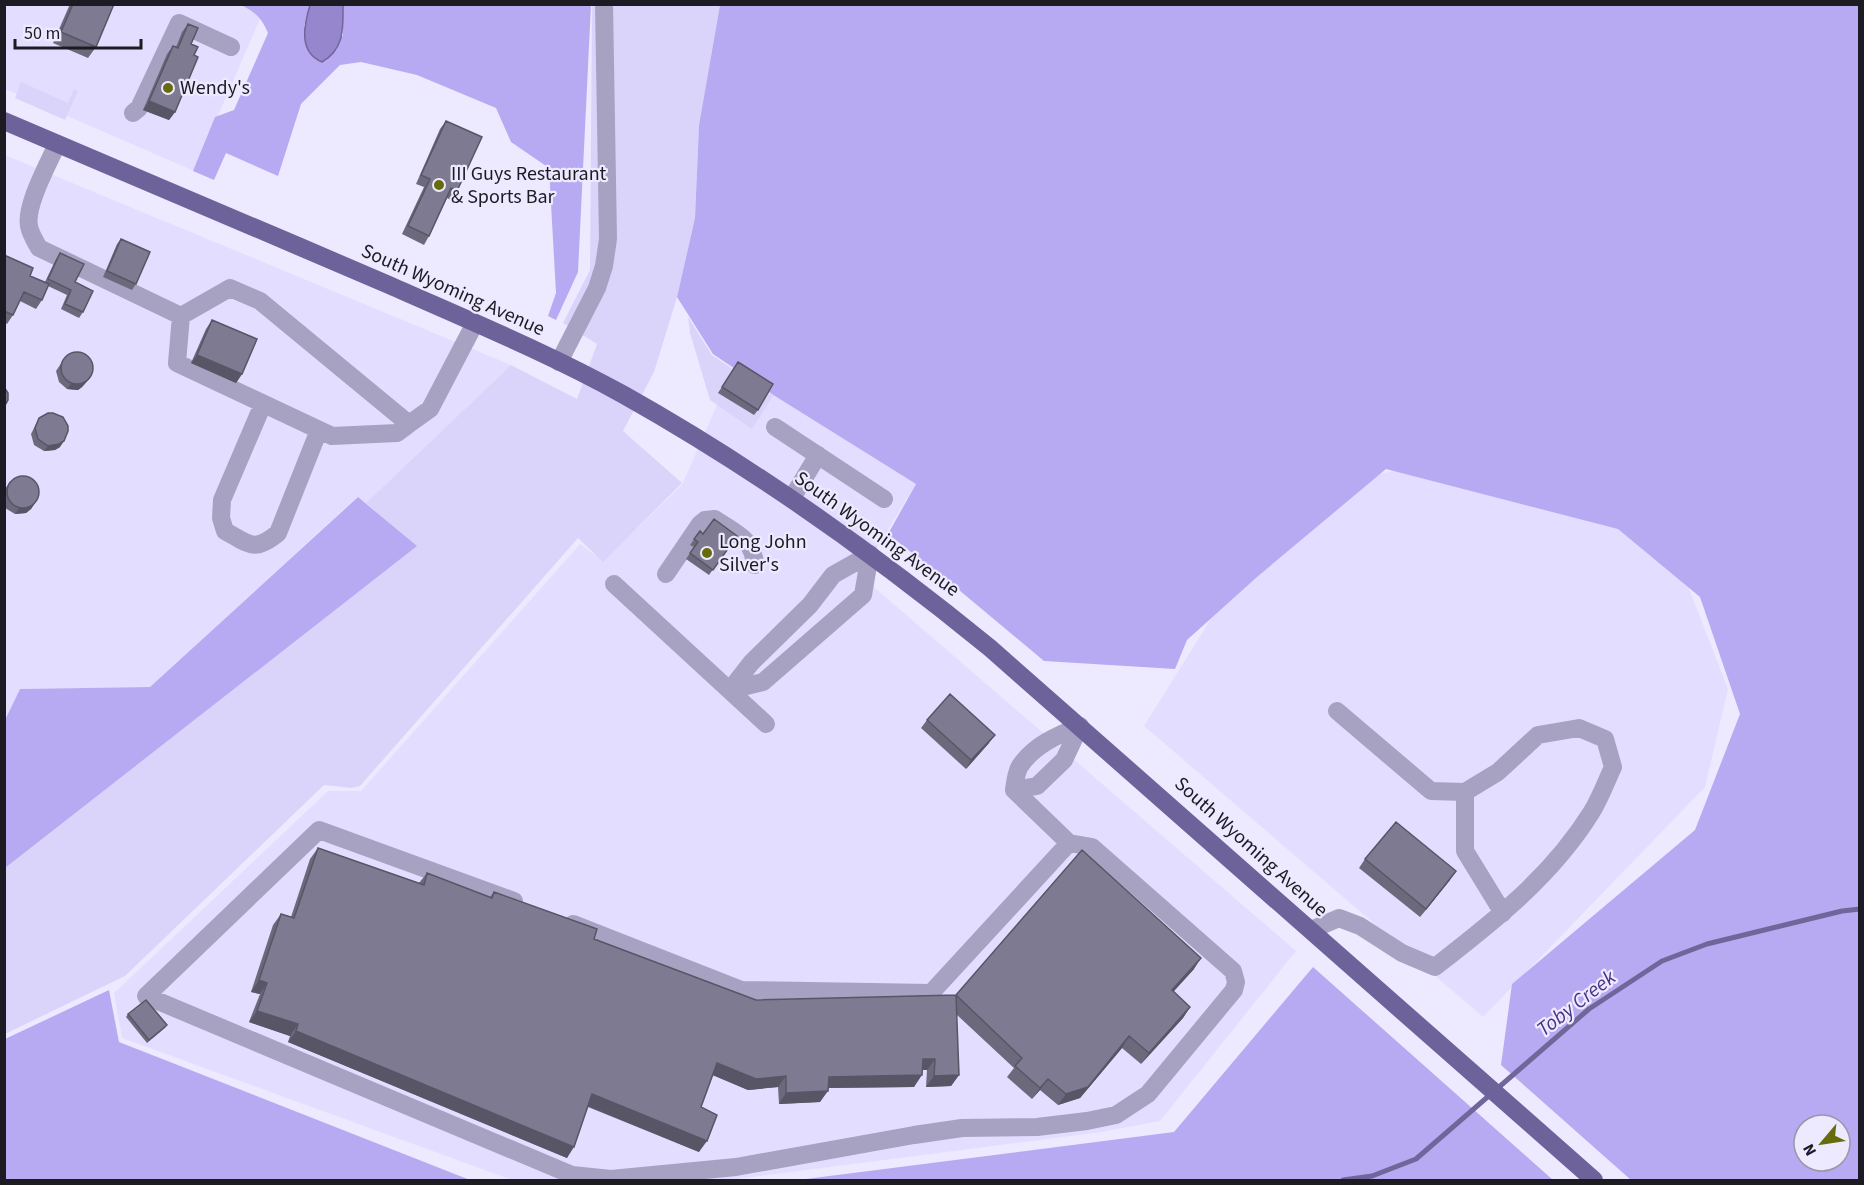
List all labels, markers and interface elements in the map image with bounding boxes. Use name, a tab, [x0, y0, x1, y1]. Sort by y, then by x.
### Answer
scale bar	[15, 12, 141, 50]
text: 50 m	[24, 21, 60, 46]
place label: Wendy's	[180, 74, 250, 102]
marker: Wendy's	[161, 81, 175, 95]
place label: III Guys Restaurant & Sports Bar	[451, 160, 607, 211]
marker: III Guys Restaurant & Sports Bar	[432, 178, 446, 192]
street label: South Wyoming Avenue	[357, 237, 549, 343]
street label: South Wyoming Avenue	[789, 464, 965, 604]
place label: Long John Silver's	[719, 528, 807, 579]
marker: Long John Silver's	[700, 546, 714, 560]
street label: South Wyoming Avenue	[1168, 770, 1334, 924]
water label: Toby Creek	[1530, 962, 1623, 1044]
north arrow	[1792, 1113, 1852, 1173]
text: N	[1798, 1140, 1822, 1160]

